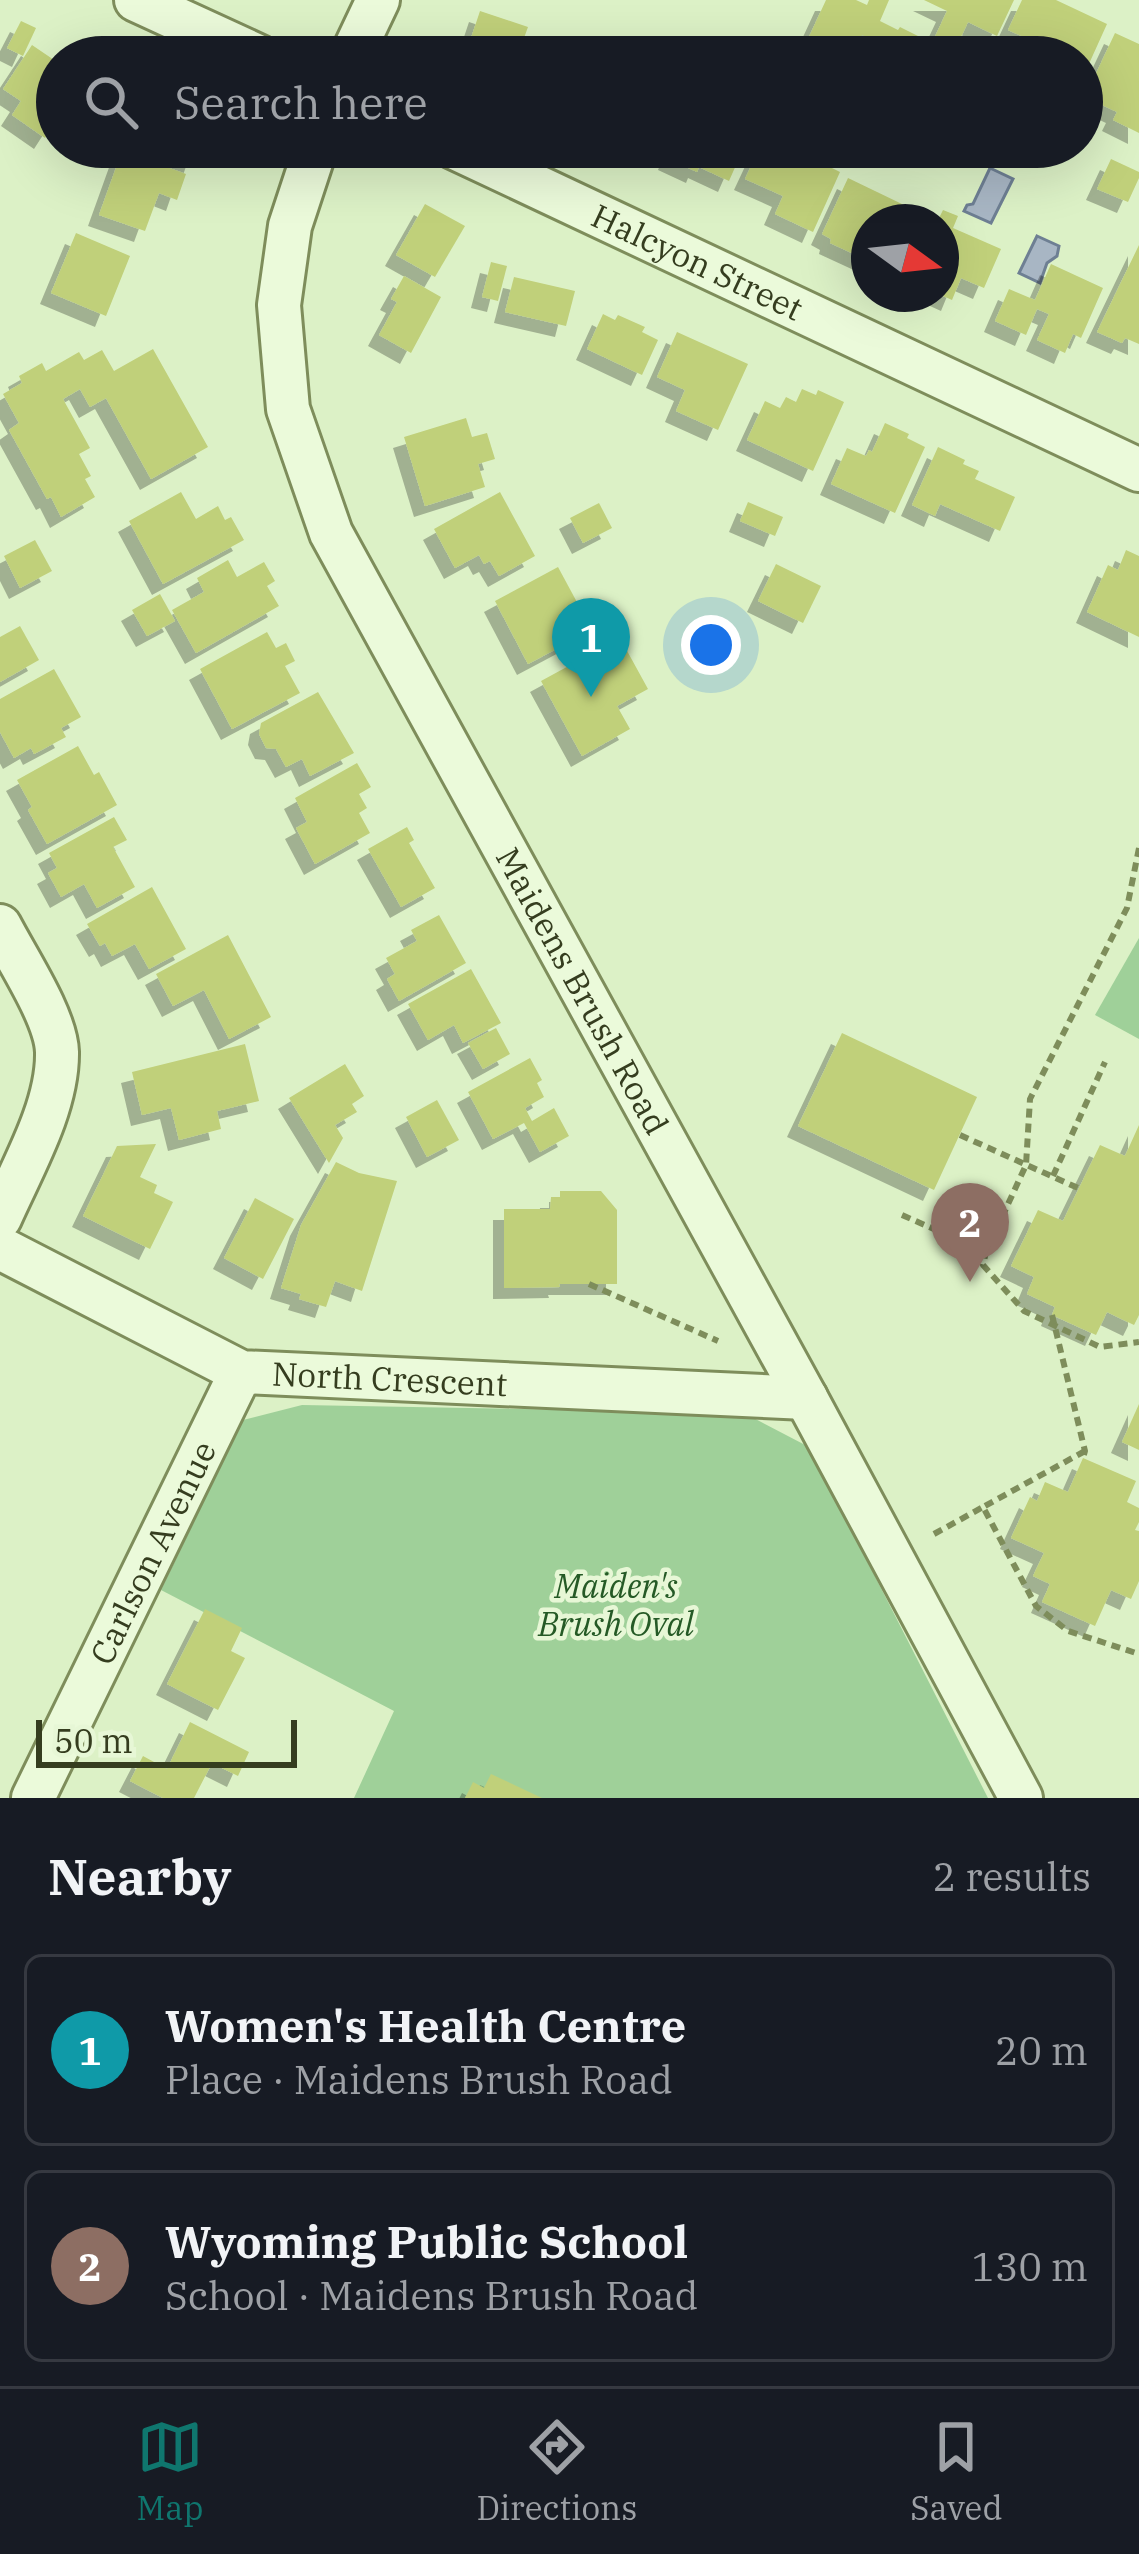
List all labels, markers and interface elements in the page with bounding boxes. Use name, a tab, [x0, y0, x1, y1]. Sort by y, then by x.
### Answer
search box	[36, 36, 1103, 168]
icon: search	[78, 69, 144, 135]
text: Search here	[174, 73, 428, 131]
street label: Halcyon Street	[585, 193, 810, 330]
north arrow	[851, 204, 959, 312]
pin: 1	[552, 598, 630, 697]
your location	[681, 615, 741, 675]
street label: Maidens Brush Road	[487, 840, 679, 1142]
pin: 2	[931, 1183, 1009, 1282]
street label: North Crescent	[271, 1351, 508, 1405]
street label: Carlson Avenue	[80, 1434, 225, 1671]
park label: Maiden's Brush Oval	[537, 1564, 694, 1645]
scale bar	[36, 1714, 297, 1767]
text: 50 m	[54, 1719, 133, 1762]
text: Nearby	[48, 1843, 232, 1909]
text: 2 results	[933, 1851, 1091, 1902]
text: Women's Health Centre	[165, 1996, 686, 2054]
text: 1	[78, 2025, 102, 2076]
text: 20 m	[995, 2025, 1088, 2076]
text: Place · Maidens Brush Road	[165, 2054, 673, 2105]
text: Wyoming Public School	[165, 2212, 688, 2270]
text: 2	[78, 2241, 102, 2292]
text: 130 m	[972, 2241, 1088, 2292]
text: School · Maidens Brush Road	[165, 2270, 698, 2321]
tab: Map	[136, 2414, 203, 2529]
tab: Directions	[476, 2414, 637, 2529]
tab: Saved	[910, 2414, 1003, 2529]

